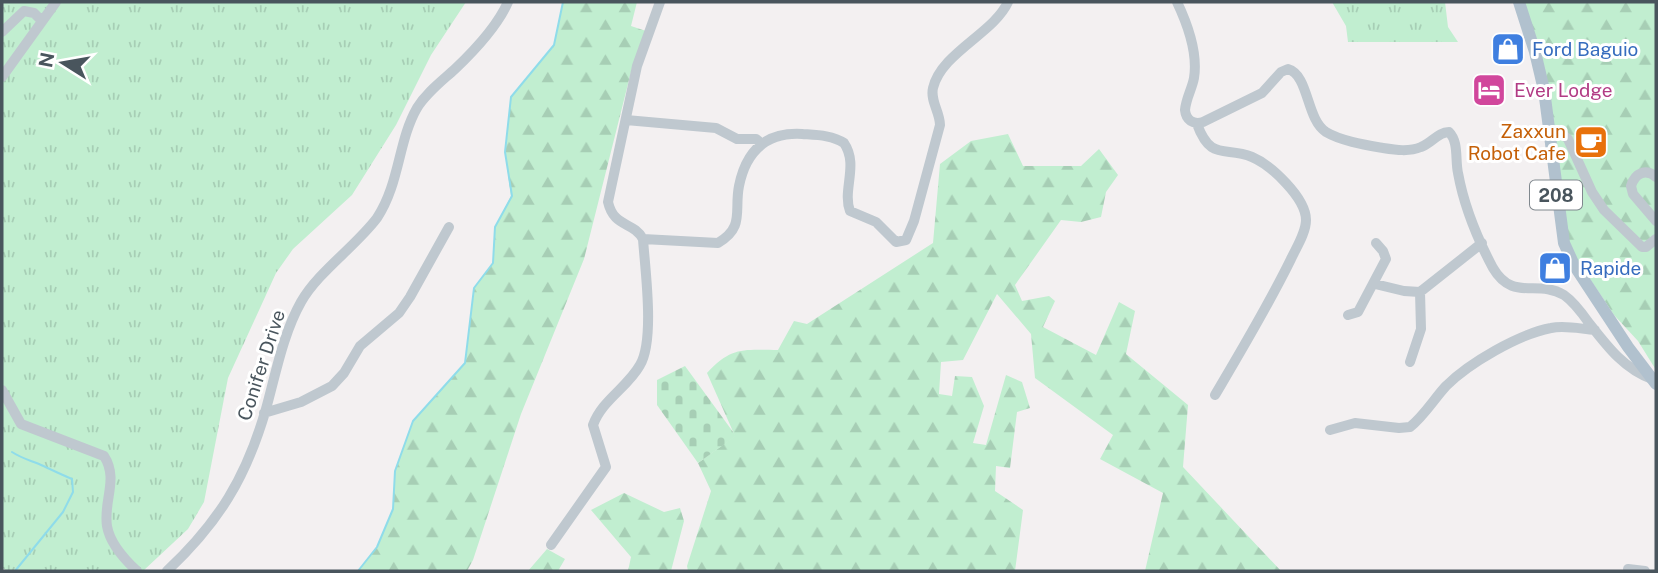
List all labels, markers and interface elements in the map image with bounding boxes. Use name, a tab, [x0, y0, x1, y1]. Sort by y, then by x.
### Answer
north arrow	[28, 28, 98, 98]
shop icon: Ford Baguio	[1489, 30, 1527, 68]
place label: Ford Baguio	[1532, 38, 1638, 60]
text: N	[34, 50, 59, 69]
hotel icon: Ever Lodge	[1470, 71, 1508, 109]
place label: Ever Lodge	[1514, 79, 1613, 101]
place label: Zaxxun Robot Cafe	[1468, 120, 1566, 164]
cafe icon: Zaxxun Robot Cafe	[1572, 123, 1610, 161]
road number: 208	[1530, 180, 1582, 210]
shop icon: Rapide	[1536, 249, 1574, 287]
place label: Rapide	[1580, 257, 1641, 279]
street label: Conifer Drive	[233, 307, 289, 423]

